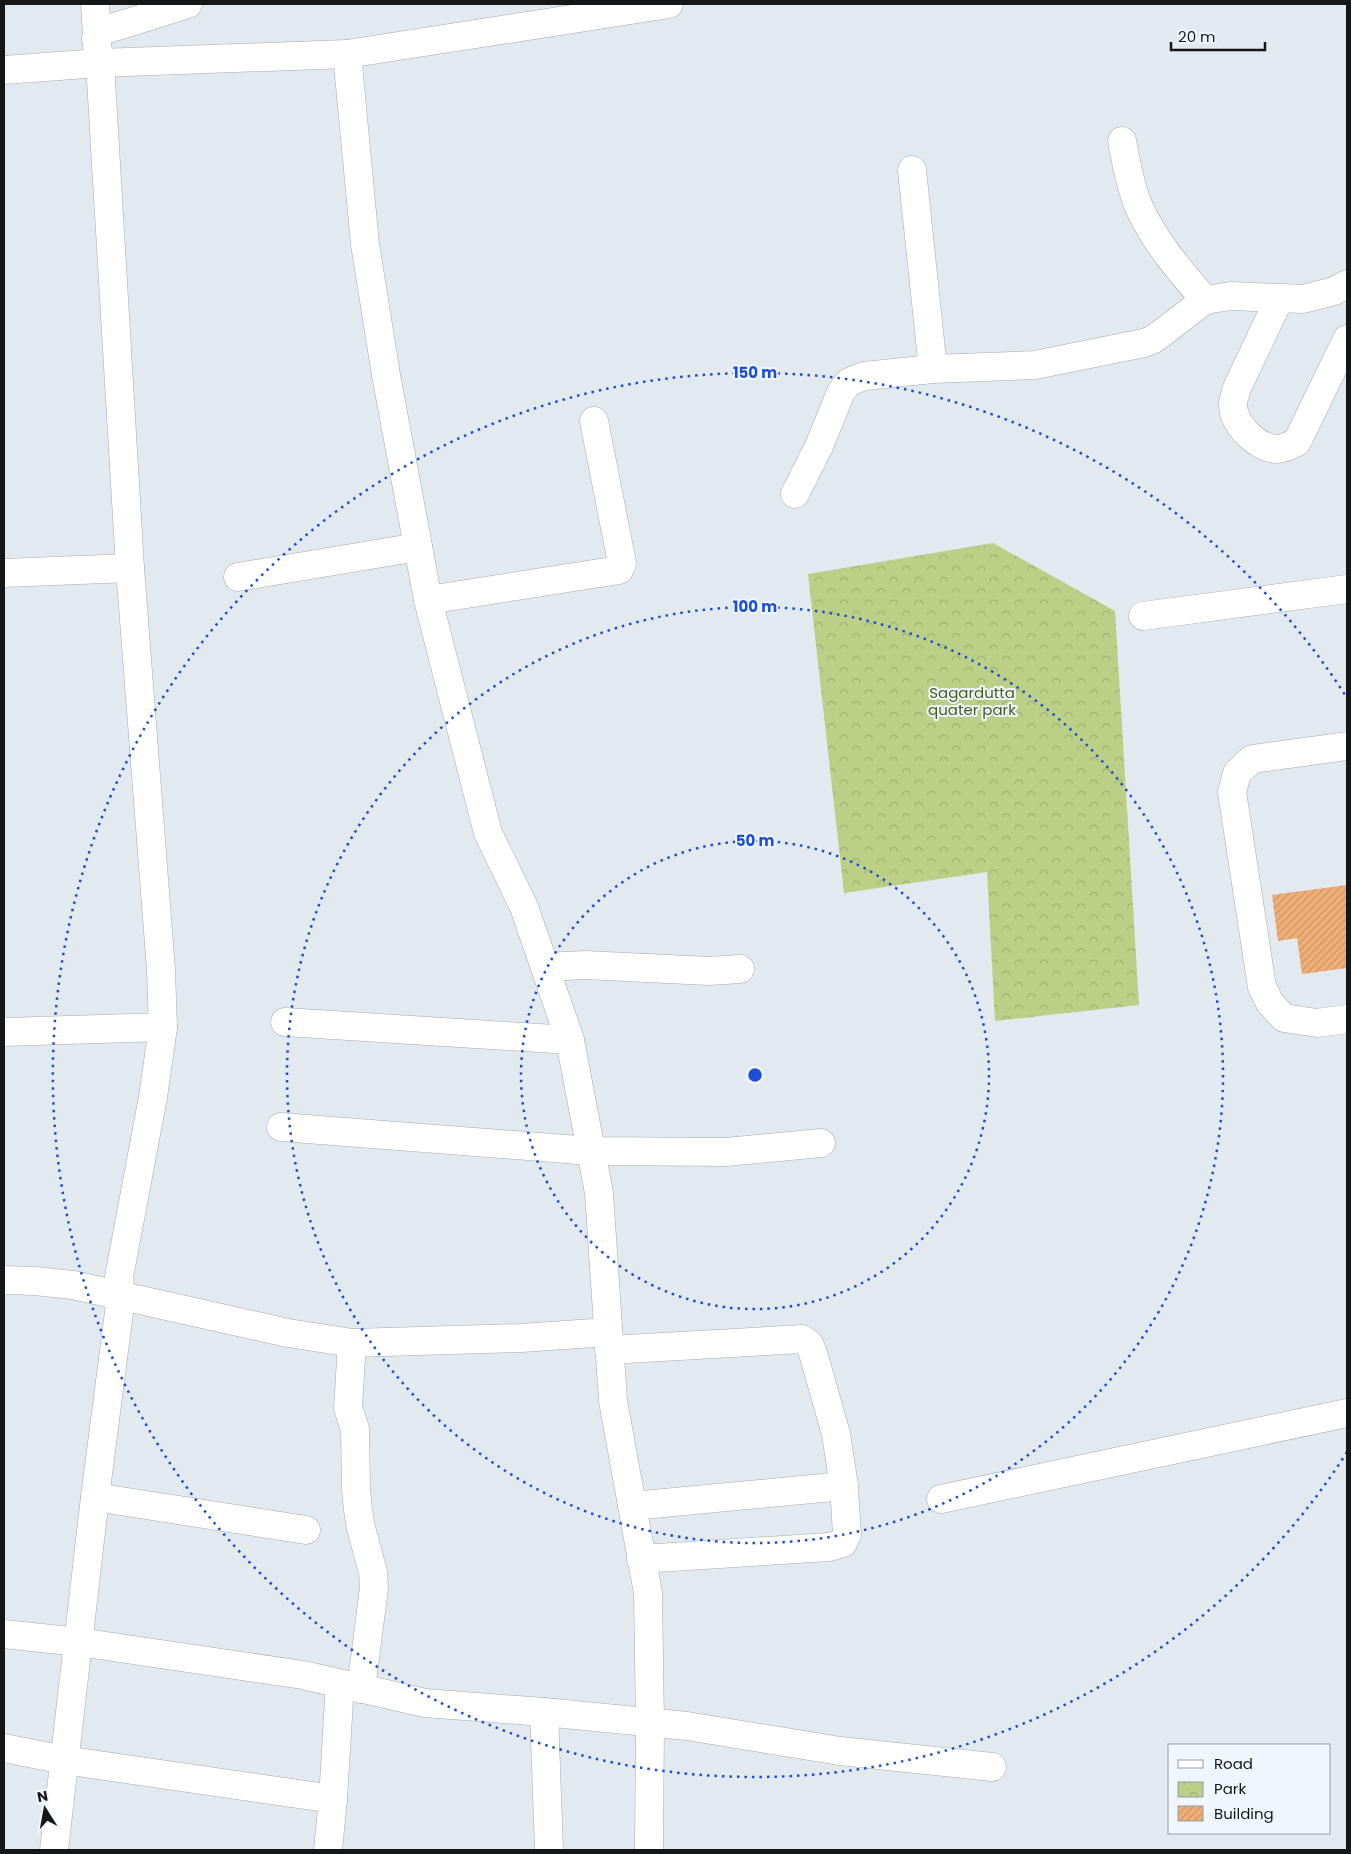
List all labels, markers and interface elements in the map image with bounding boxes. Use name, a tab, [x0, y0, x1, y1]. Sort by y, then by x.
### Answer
scale bar	[1171, 20, 1265, 52]
text: 20 m	[1178, 26, 1216, 47]
text: 150 m	[733, 362, 777, 383]
text: 100 m	[733, 596, 777, 617]
park label: Sagardutta quater park	[928, 682, 1016, 720]
text: 50 m	[736, 830, 774, 851]
centre of rings	[746, 1066, 764, 1084]
legend	[1168, 1744, 1331, 1834]
text: Road	[1214, 1753, 1253, 1774]
text: Park	[1214, 1778, 1246, 1799]
north arrow	[20, 1784, 70, 1834]
text: N	[35, 1785, 50, 1807]
text: Building	[1214, 1803, 1274, 1824]

